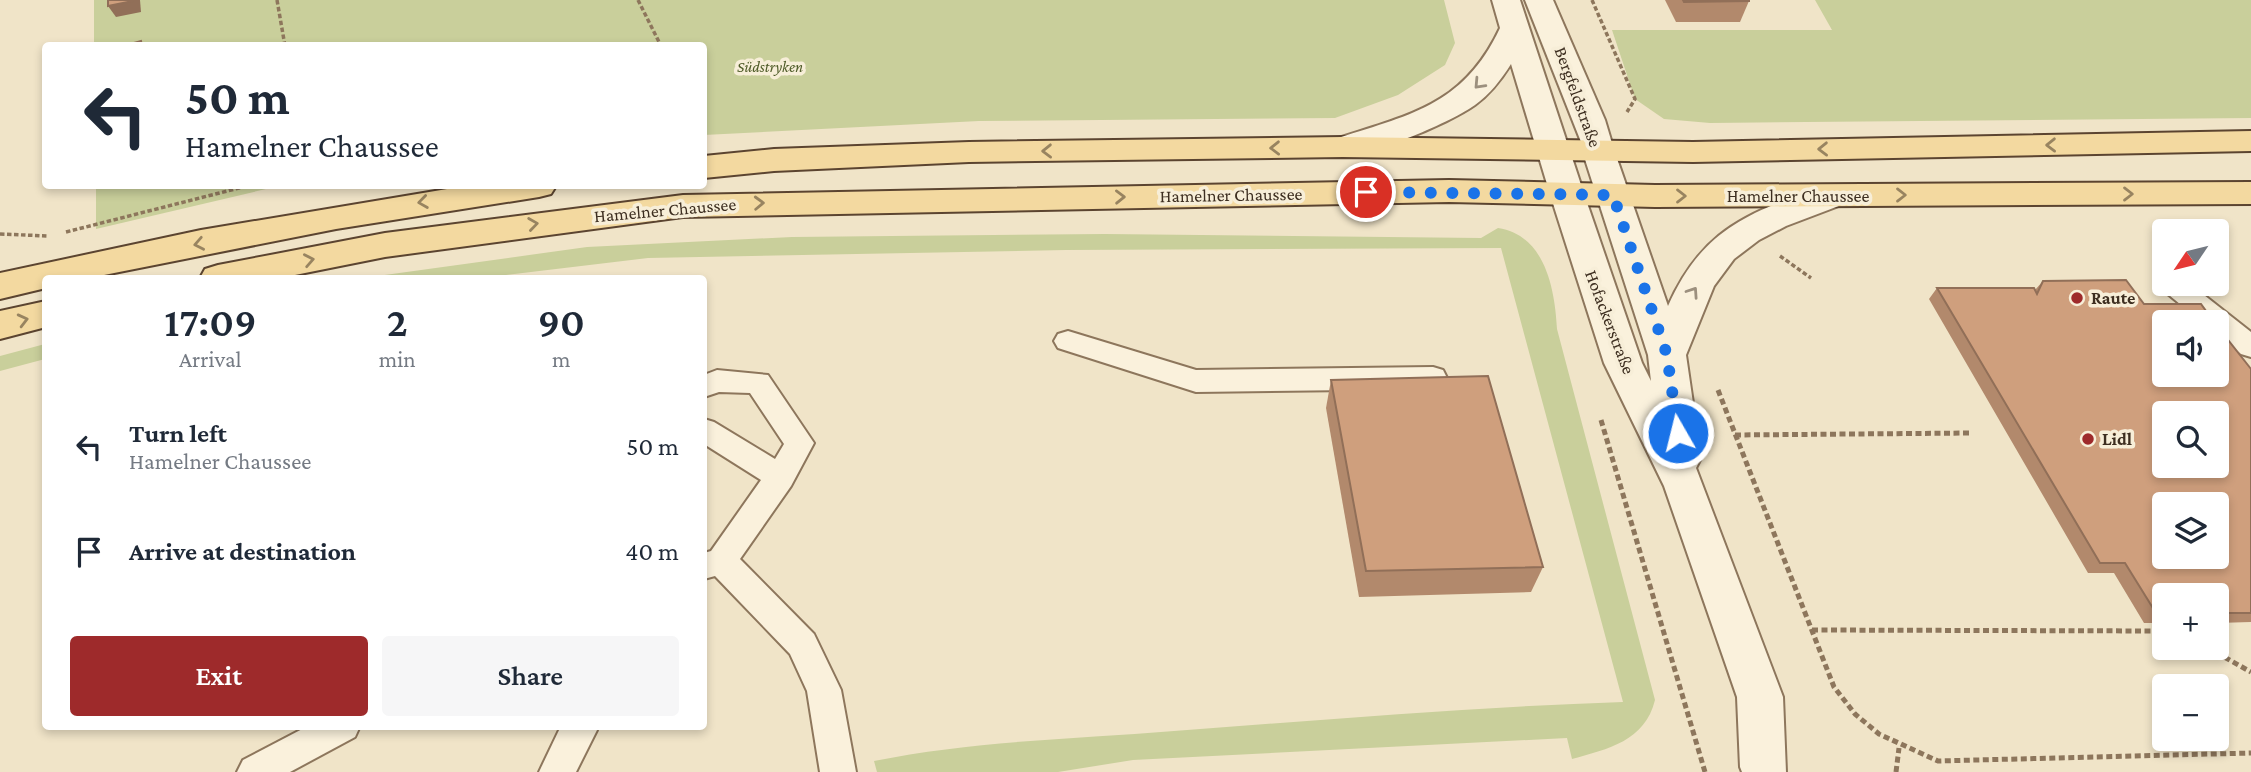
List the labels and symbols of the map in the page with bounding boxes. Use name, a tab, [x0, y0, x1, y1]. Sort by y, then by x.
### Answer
street label: Bergfeldstraße	[1551, 44, 1605, 150]
park label: Südstryken	[737, 58, 803, 76]
one-way arrow	[1475, 76, 1488, 89]
one-way arrow	[2045, 137, 2055, 153]
one-way arrow	[1269, 140, 1280, 156]
one-way arrow	[1817, 142, 1828, 157]
one-way arrow	[1042, 143, 1052, 159]
pin	[1336, 162, 1396, 222]
street label: Hamelner Chaussee	[1159, 184, 1303, 206]
street label: Hamelner Chaussee	[1727, 186, 1869, 206]
one-way arrow	[2123, 186, 2134, 202]
one-way arrow	[1676, 188, 1687, 204]
one-way arrow	[1895, 188, 1906, 203]
one-way arrow	[1114, 189, 1125, 204]
one-way arrow	[417, 194, 428, 209]
street label: Hamelner Chaussee	[593, 194, 737, 226]
one-way arrow	[754, 195, 765, 210]
one-way arrow	[527, 217, 539, 232]
north arrow	[2152, 219, 2230, 296]
one-way arrow	[193, 235, 205, 250]
one-way arrow	[303, 254, 315, 269]
street label: Hofackerstraße	[1581, 267, 1639, 377]
one-way arrow	[1685, 287, 1697, 300]
place label: Raute	[2091, 288, 2135, 308]
marker: Raute	[2069, 290, 2085, 306]
one-way arrow	[17, 314, 29, 328]
position arrow	[1641, 396, 1715, 470]
place label: Lidl	[2102, 429, 2132, 449]
marker: Lidl	[2080, 431, 2096, 447]

